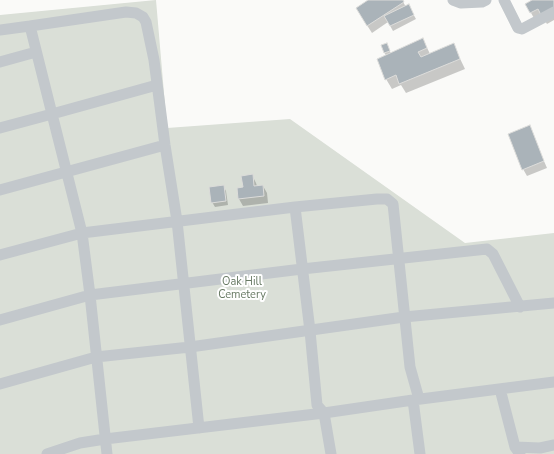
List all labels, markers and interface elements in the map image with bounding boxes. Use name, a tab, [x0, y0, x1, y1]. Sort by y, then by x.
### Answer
park label: Oak Hill Cemetery	[218, 275, 266, 301]

